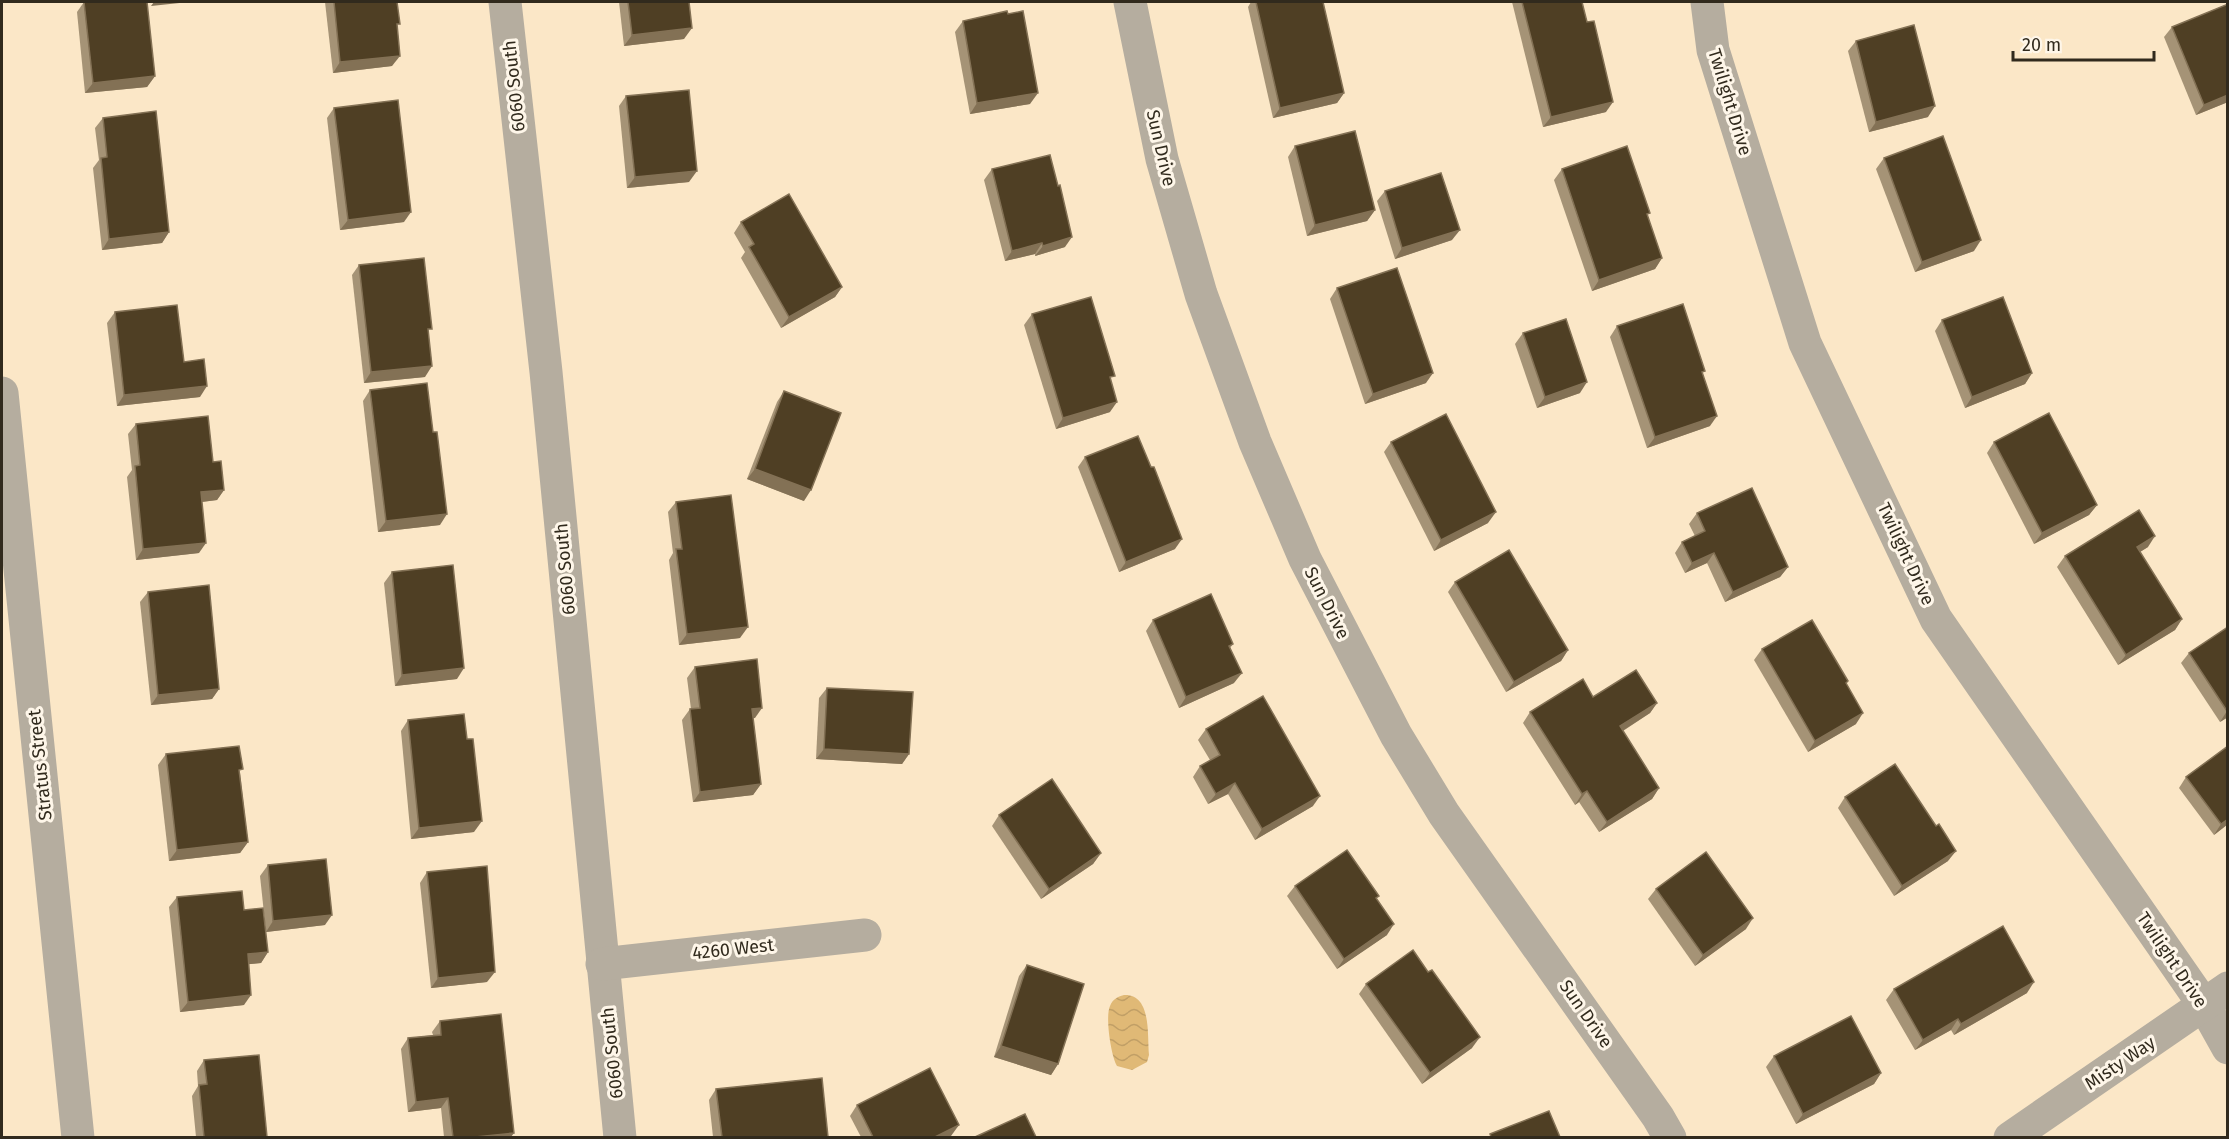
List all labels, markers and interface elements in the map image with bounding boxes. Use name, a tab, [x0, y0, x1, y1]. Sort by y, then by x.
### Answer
scale bar	[2013, 24, 2154, 62]
text: 20 m	[2022, 34, 2061, 56]
street label: 6060 South	[498, 39, 530, 133]
street label: Twilight Drive	[1703, 46, 1757, 158]
street label: Sun Drive	[1142, 108, 1180, 188]
street label: Twilight Drive	[1873, 499, 1939, 609]
street label: 6060 South	[550, 522, 580, 616]
street label: Sun Drive	[1300, 563, 1354, 643]
street label: Stratus Street	[23, 708, 57, 822]
street label: Twilight Drive	[2132, 908, 2212, 1012]
street label: 4260 West	[691, 934, 775, 964]
street label: Sun Drive	[1555, 976, 1617, 1052]
street label: 6060 South	[596, 1006, 628, 1100]
street label: Misty Way	[2081, 1031, 2160, 1095]

